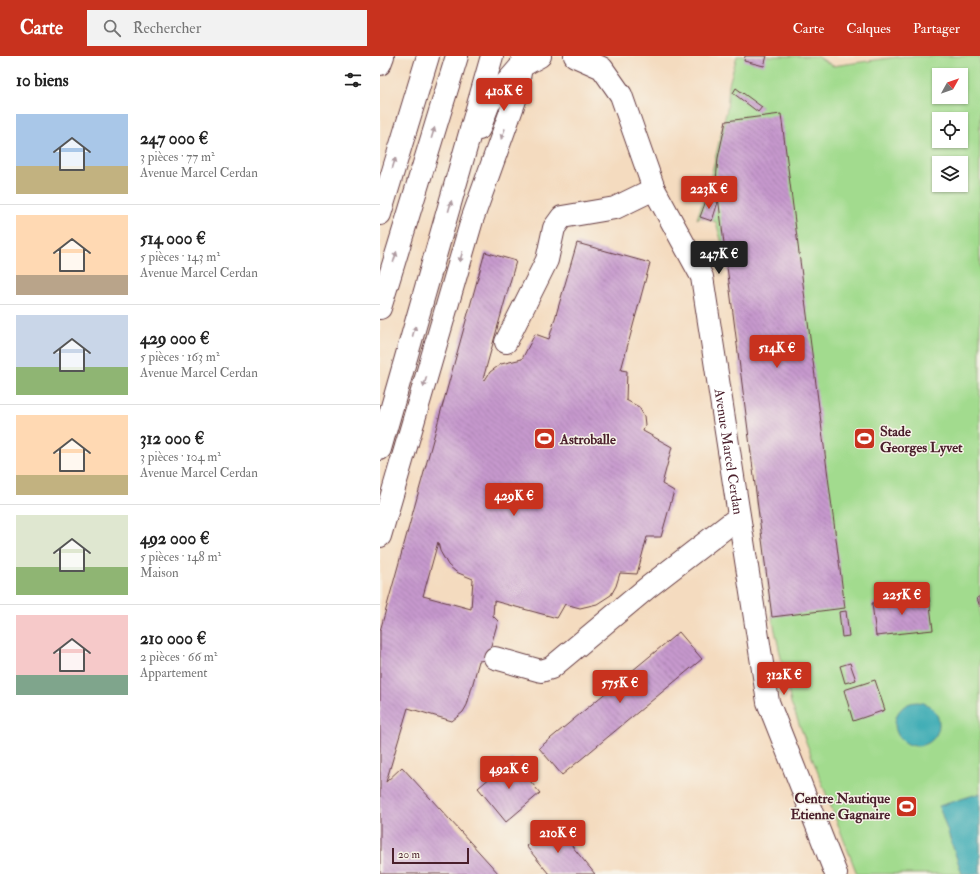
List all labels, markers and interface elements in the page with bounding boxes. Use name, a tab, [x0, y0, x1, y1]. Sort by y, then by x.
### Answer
search box	[87, 10, 367, 46]
text: Carte	[20, 16, 63, 40]
icon: search	[101, 17, 123, 39]
text: Rechercher	[133, 19, 201, 38]
text: Carte	[793, 20, 824, 37]
text: Calques	[846, 20, 891, 37]
text: Partager	[913, 20, 960, 37]
north arrow	[932, 68, 968, 104]
map controls	[932, 68, 968, 192]
icon: filters	[342, 69, 364, 91]
text: 10 biens	[16, 70, 69, 91]
pin: 410K €	[471, 78, 537, 112]
text: 410K €	[485, 83, 523, 99]
button: locate	[932, 112, 968, 148]
one-way arrow	[430, 126, 436, 138]
text: 247 000 €	[140, 128, 208, 149]
one-way arrow	[499, 129, 505, 141]
icon: home	[48, 130, 96, 178]
text: 3 pièces · 77 m²	[140, 149, 215, 165]
button: layers	[932, 156, 968, 192]
one-way arrow	[391, 157, 397, 169]
text: Avenue Marcel Cerdan	[140, 165, 258, 181]
pin: 223K €	[676, 176, 742, 210]
text: 223K €	[690, 181, 728, 197]
one-way arrow	[447, 199, 453, 211]
text: 514 000 €	[140, 228, 206, 249]
icon: home	[48, 231, 96, 279]
pin: 247K €	[686, 241, 752, 275]
text: 247K €	[700, 246, 738, 262]
text: 5 pièces · 143 m²	[140, 249, 220, 265]
one-way arrow	[392, 251, 398, 263]
one-way arrow	[458, 252, 464, 264]
text: Avenue Marcel Cerdan	[140, 265, 258, 281]
one-way arrow	[411, 324, 417, 336]
text: 429 000 €	[140, 328, 210, 349]
icon: home	[48, 331, 96, 379]
pin: 514K €	[744, 335, 810, 369]
text: 514K €	[759, 340, 795, 356]
text: 5 pièces · 163 m²	[140, 349, 220, 365]
text: Avenue Marcel Cerdan	[140, 365, 258, 381]
one-way arrow	[422, 376, 428, 388]
street label: Avenue Marcel Cerdan	[711, 386, 747, 516]
place label: Stade Georges Lyvet	[880, 423, 963, 457]
sports icon: Astroballe	[532, 426, 558, 452]
sports icon: Stade Georges Lyvet	[852, 426, 878, 452]
text: 312 000 €	[140, 428, 204, 449]
icon: home	[48, 431, 96, 479]
place label: Astroballe	[559, 431, 616, 448]
text: 3 pièces · 104 m²	[140, 449, 221, 465]
text: Avenue Marcel Cerdan	[140, 465, 258, 481]
pin: 429K €	[481, 483, 547, 517]
text: 429K €	[494, 488, 534, 504]
text: 492 000 €	[140, 528, 210, 549]
icon: home	[48, 531, 96, 579]
text: 5 pièces · 148 m²	[140, 549, 221, 565]
text: Maison	[140, 565, 179, 581]
pin: 225K €	[869, 582, 935, 616]
text: 225K €	[883, 587, 921, 603]
text: 210 000 €	[140, 628, 207, 649]
icon: home	[48, 631, 96, 679]
text: 2 pièces · 66 m²	[140, 649, 217, 665]
pin: 312K €	[751, 662, 817, 696]
text: Appartement	[140, 665, 208, 681]
text: 312K €	[766, 667, 802, 683]
pin: 575K €	[587, 670, 653, 704]
text: 575K €	[602, 675, 638, 691]
pin: 492K €	[476, 756, 542, 790]
text: 492K €	[489, 761, 529, 777]
place label: Centre Nautique Etienne Gagnaire	[790, 790, 890, 824]
sports icon: Centre Nautique Etienne Gagnaire	[893, 793, 919, 819]
pin: 210K €	[525, 820, 591, 854]
text: 210K €	[539, 825, 577, 841]
scale bar	[392, 846, 469, 865]
text: 20 m	[398, 848, 420, 861]

